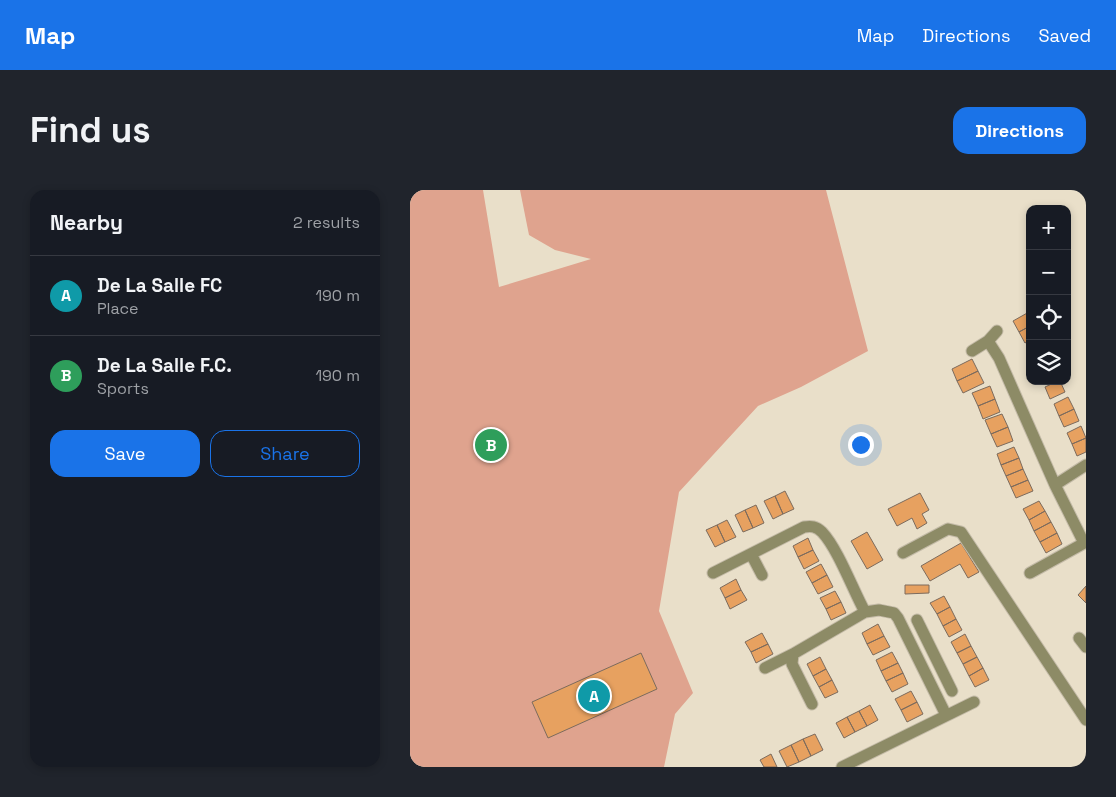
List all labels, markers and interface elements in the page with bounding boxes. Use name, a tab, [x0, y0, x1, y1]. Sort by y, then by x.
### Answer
text: Map	[25, 20, 75, 51]
text: Map	[857, 24, 894, 47]
text: Directions	[922, 24, 1011, 47]
text: Saved	[1039, 24, 1091, 47]
button: Directions	[953, 107, 1086, 154]
text: Find us	[30, 108, 151, 152]
map controls	[1026, 205, 1071, 385]
button: +	[1026, 205, 1071, 250]
text: Nearby	[50, 209, 123, 236]
text: 2 results	[293, 212, 360, 233]
button: −	[1026, 250, 1071, 295]
text: De La Salle FC	[97, 273, 222, 298]
text: A	[61, 285, 71, 306]
text: 190 m	[315, 285, 360, 306]
button: locate	[1026, 295, 1071, 340]
text: Place	[97, 298, 139, 319]
button: layers	[1026, 340, 1071, 385]
text: De La Salle F.C.	[97, 353, 232, 378]
text: B	[61, 365, 71, 386]
text: 190 m	[315, 365, 360, 386]
text: Sports	[97, 378, 149, 399]
pin: B	[475, 426, 507, 464]
button: Save	[50, 430, 200, 477]
button: Share	[210, 430, 360, 477]
your location	[848, 432, 874, 458]
pin: A	[578, 677, 610, 715]

